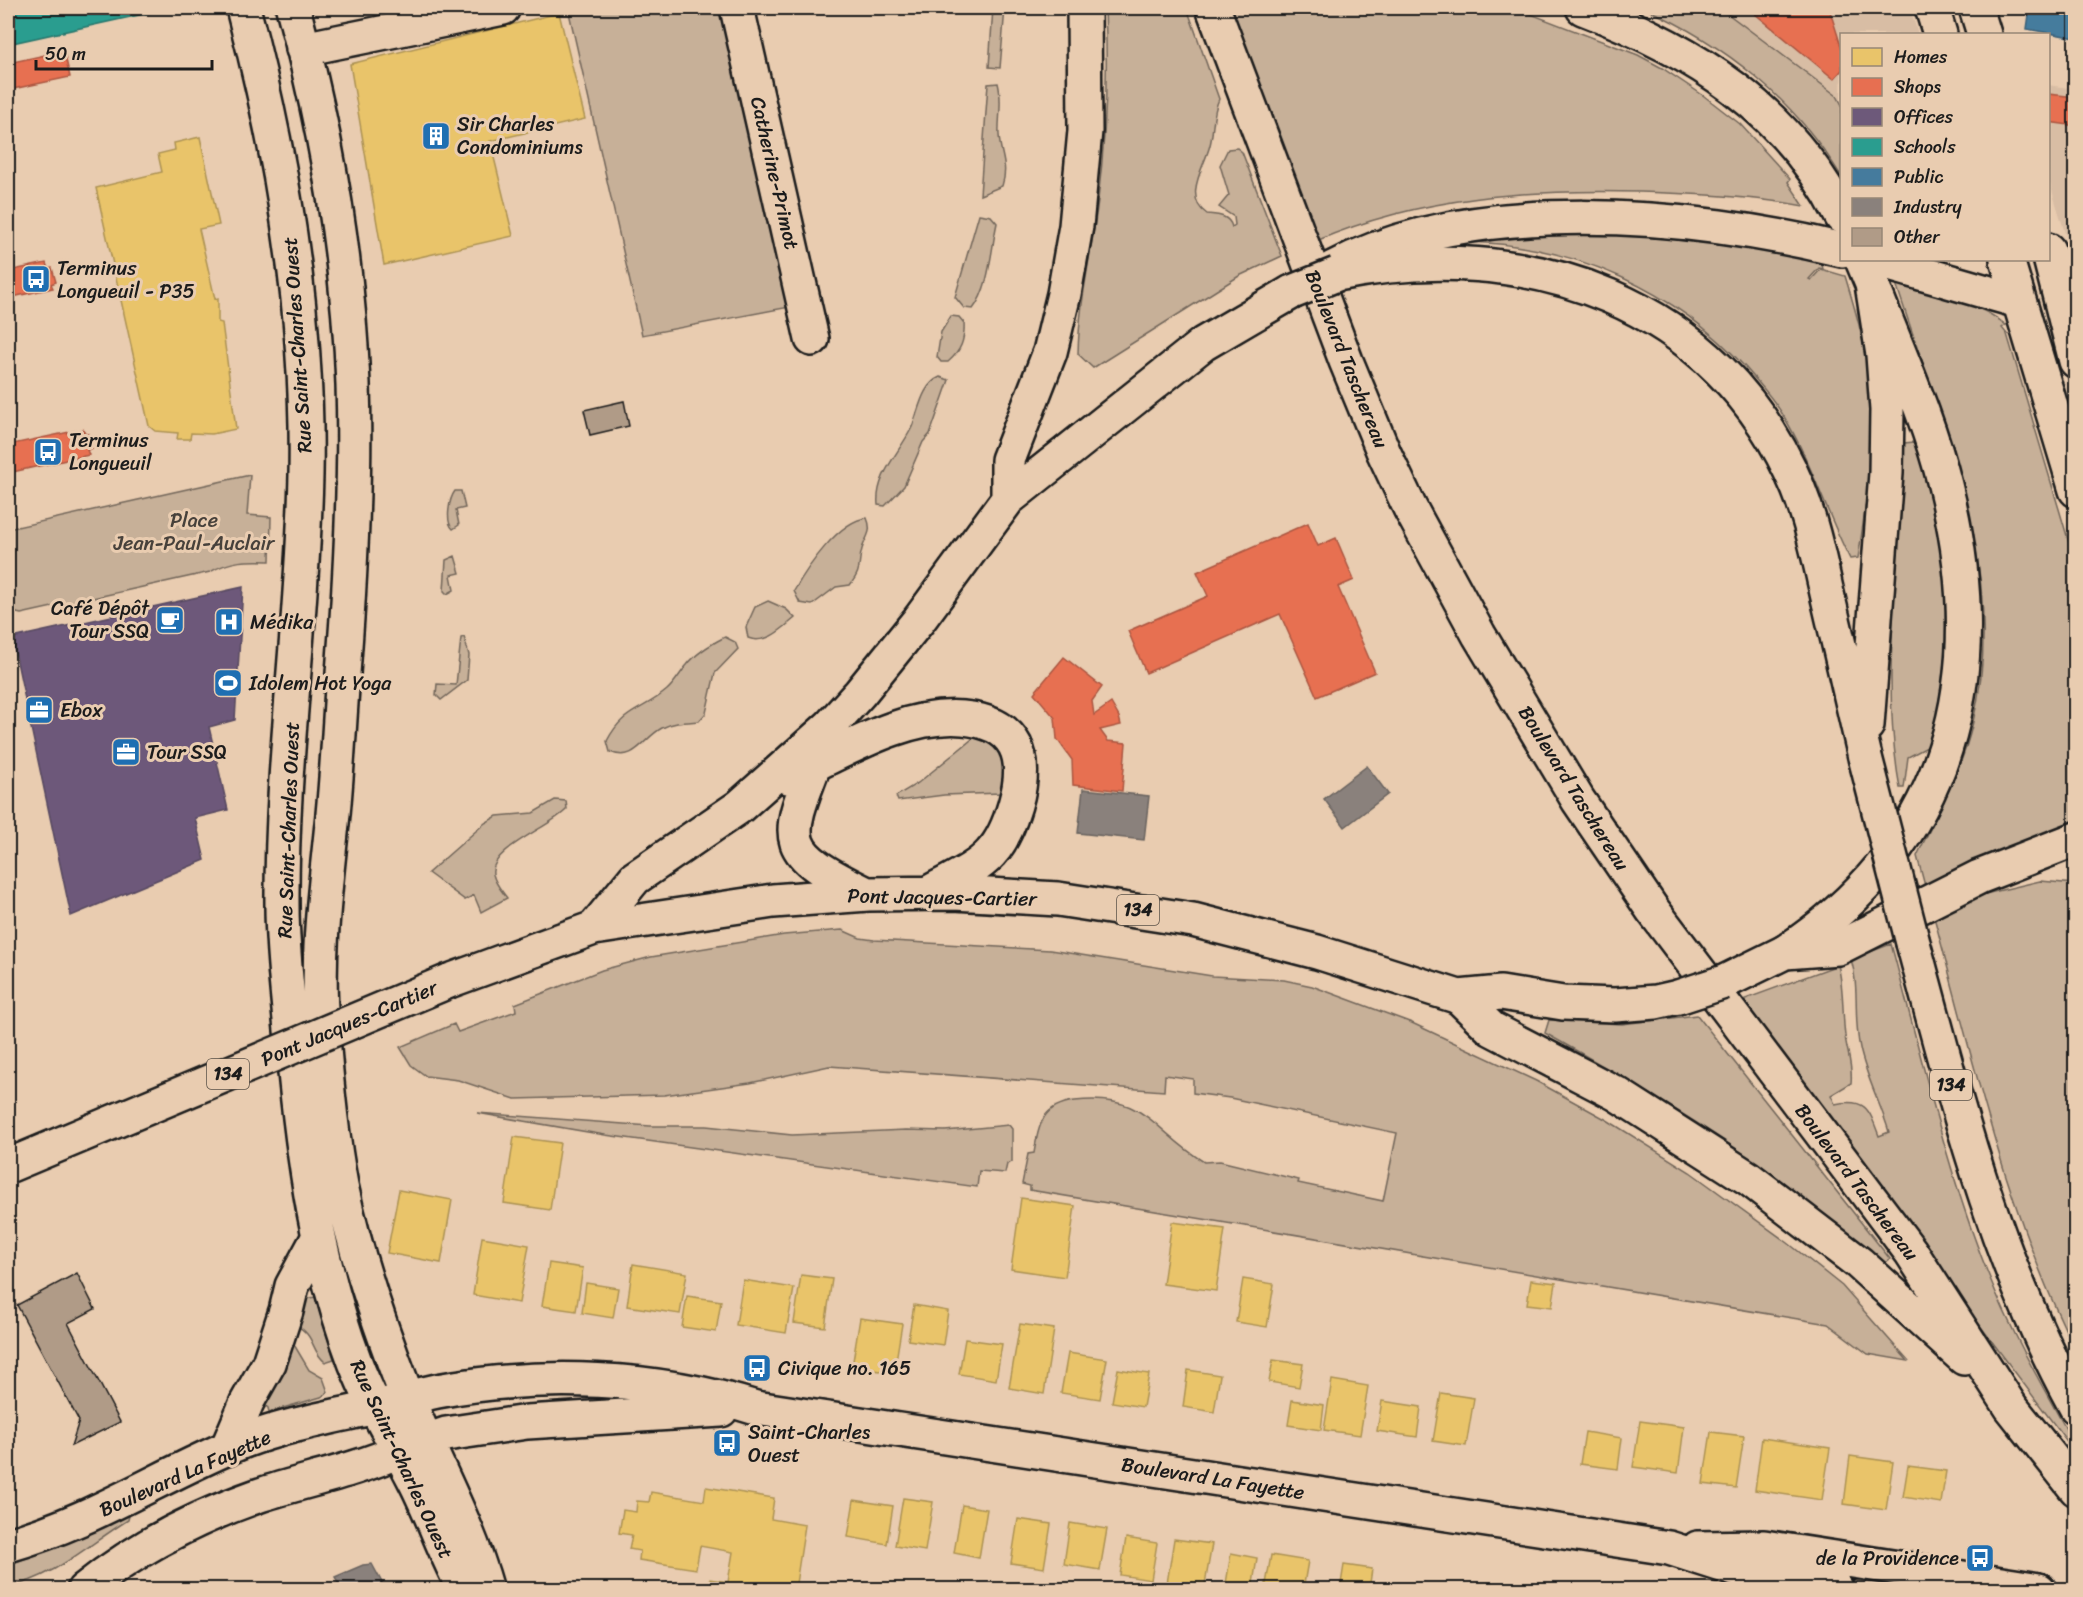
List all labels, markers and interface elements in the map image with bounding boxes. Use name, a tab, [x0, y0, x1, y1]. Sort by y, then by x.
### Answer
scale bar	[36, 33, 212, 71]
legend	[1840, 33, 2050, 261]
text: 50 m	[45, 38, 86, 70]
text: Homes	[1894, 41, 1948, 73]
text: Shops	[1894, 71, 1941, 103]
street label: Catherine-Primot	[740, 93, 809, 253]
text: Offices	[1894, 101, 1954, 133]
place label: Sir Charles Condominiums	[457, 107, 583, 165]
building icon: Sir Charles Condominiums	[420, 120, 452, 152]
text: Schools	[1894, 131, 1956, 163]
text: Public	[1894, 161, 1944, 193]
text: Industry	[1893, 191, 1963, 223]
text: Other	[1894, 221, 1941, 253]
street label: Rue Saint-Charles Ouest	[272, 235, 323, 454]
place label: Terminus Longueuil - P35	[57, 251, 195, 309]
bus stop icon: Terminus Longueuil - P35	[20, 263, 52, 295]
street label: Boulevard Taschereau	[1295, 265, 1398, 454]
place label: Terminus Longueuil	[69, 423, 152, 481]
bus stop icon: Terminus Longueuil	[32, 436, 64, 468]
park label: Place Jean-Paul-Auclair	[113, 503, 276, 561]
place label: Café Dépôt Tour SSQ	[51, 591, 150, 649]
cafe icon: Café Dépôt Tour SSQ	[154, 604, 186, 636]
place label: Médika	[250, 605, 314, 640]
hospital icon: Médika	[213, 606, 245, 638]
place label: Idolem Hot Yoga	[248, 666, 392, 701]
sports icon: Idolem Hot Yoga	[212, 667, 244, 699]
place label: Ebox	[60, 693, 103, 728]
office icon: Ebox	[23, 694, 55, 726]
street label: Boulevard Taschereau	[1508, 698, 1639, 878]
street label: Rue Saint-Charles Ouest	[267, 721, 310, 939]
place label: Tour SSQ	[147, 735, 227, 770]
office icon: Tour SSQ	[110, 736, 142, 768]
street label: Pont Jacques-Cartier	[847, 878, 1039, 917]
road number: 134	[1117, 895, 1159, 925]
street label: Pont Jacques-Cartier	[255, 970, 445, 1077]
road number: 134	[207, 1059, 249, 1089]
road number: 134	[1930, 1070, 1972, 1100]
street label: Boulevard Taschereau	[1785, 1096, 1928, 1269]
place label: Civique no. 165	[778, 1351, 911, 1386]
bus stop icon: Civique no. 165	[741, 1352, 773, 1384]
street label: Rue Saint-Charles Ouest	[340, 1354, 463, 1565]
place label: Saint-Charles Ouest	[748, 1415, 871, 1473]
street label: Boulevard La Fayette	[94, 1420, 277, 1527]
bus stop icon: Saint-Charles Ouest	[711, 1427, 743, 1459]
street label: Boulevard La Fayette	[1119, 1447, 1307, 1510]
place label: de la Providence	[1816, 1541, 1959, 1576]
bus stop icon: de la Providence	[1964, 1542, 1996, 1574]

